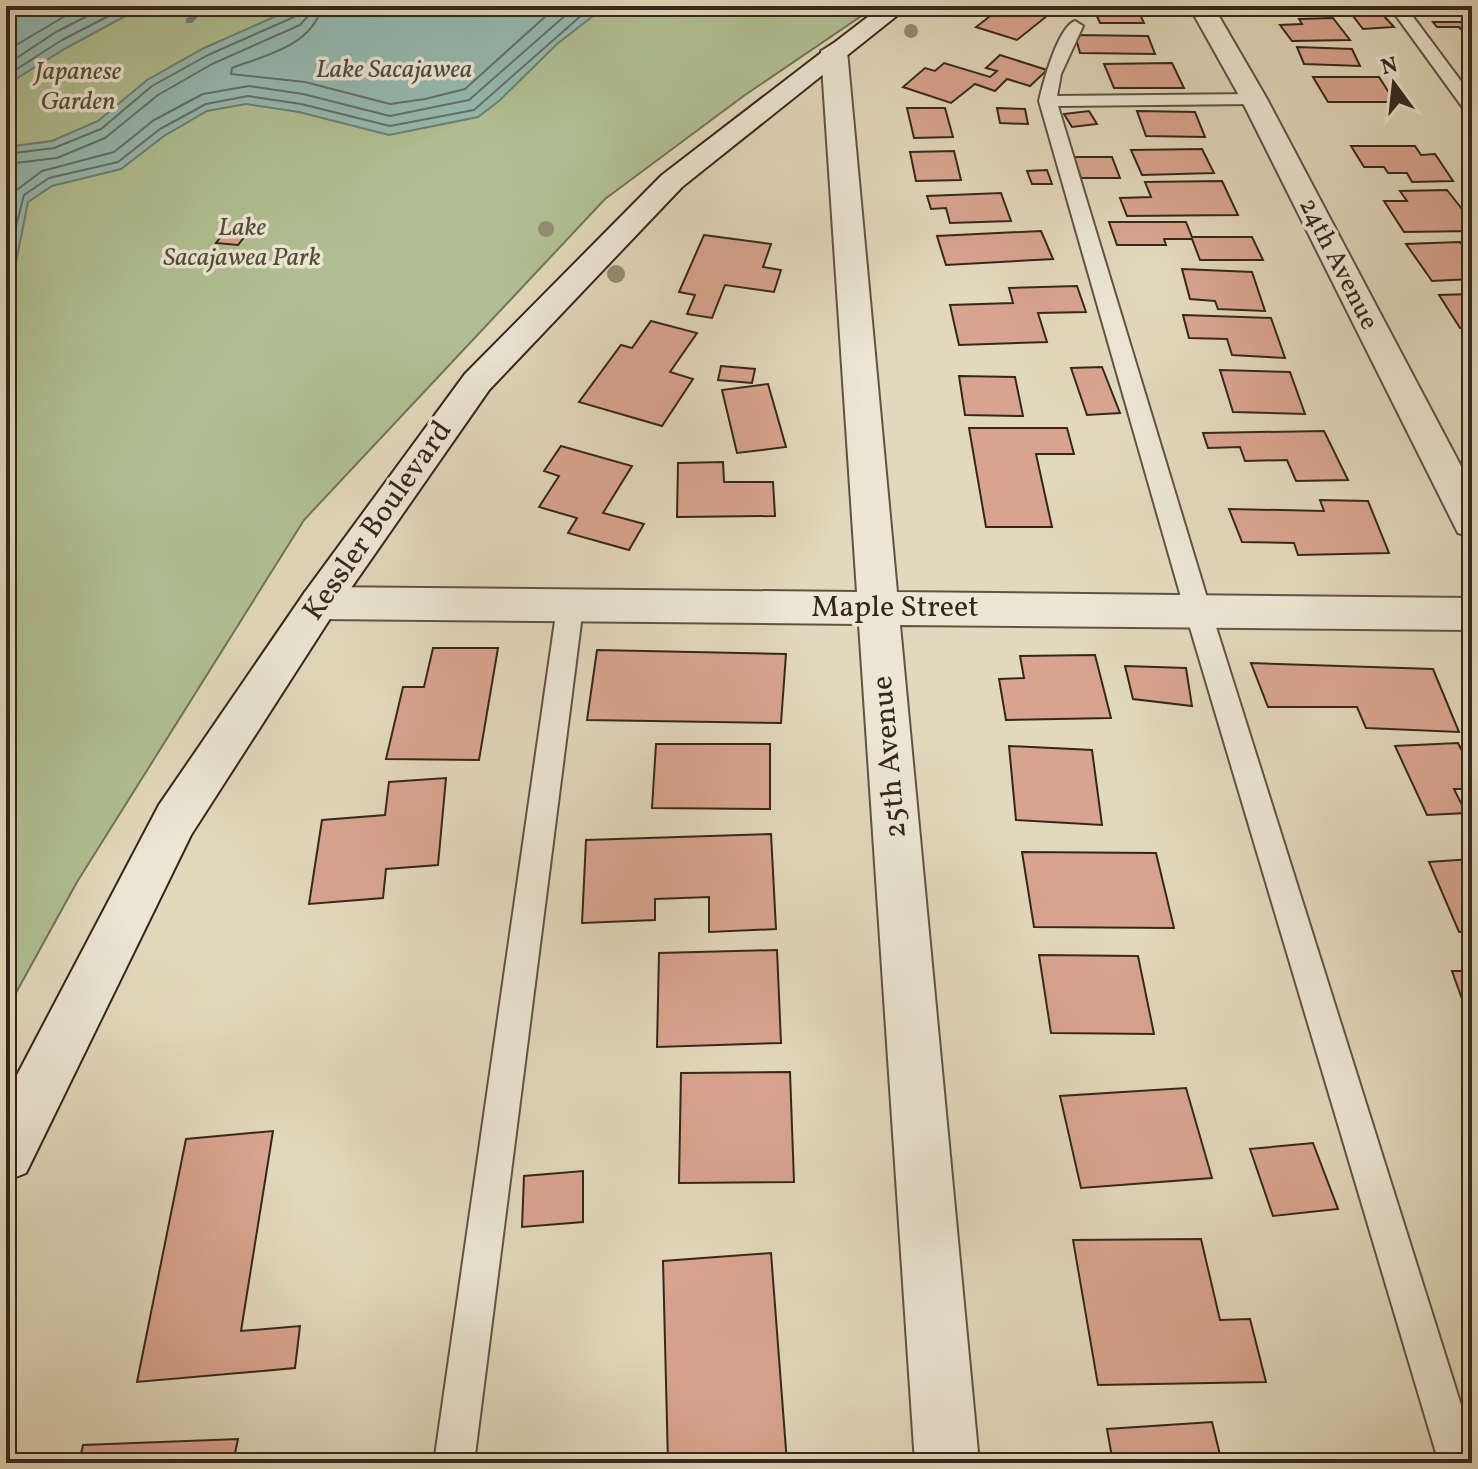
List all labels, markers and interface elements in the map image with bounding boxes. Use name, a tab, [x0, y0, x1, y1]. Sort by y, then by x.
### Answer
north arrow	[1354, 44, 1434, 124]
text: N	[1378, 50, 1401, 84]
water label: Lake Sacajawea	[316, 52, 472, 88]
park label: Japanese Garden	[32, 54, 122, 120]
street label: 24th Avenue	[1289, 192, 1387, 336]
park label: Lake Sacajawea Park	[163, 210, 321, 276]
street label: Kessler Boulevard	[293, 412, 463, 630]
street label: Maple Street	[811, 587, 979, 629]
street label: 25th Avenue	[862, 674, 918, 840]

